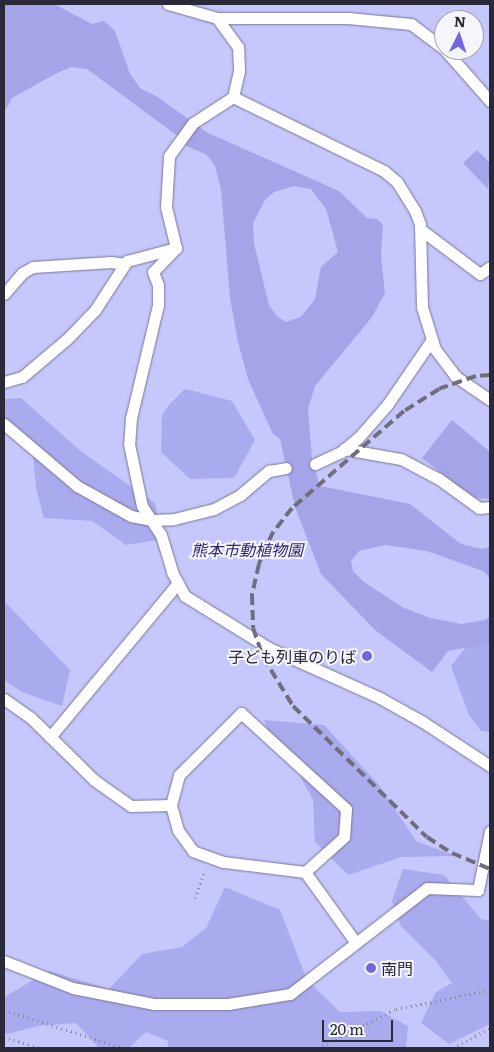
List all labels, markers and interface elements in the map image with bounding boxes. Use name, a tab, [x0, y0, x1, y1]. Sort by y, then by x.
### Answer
north arrow	[434, 10, 484, 60]
text: N	[453, 11, 467, 31]
park label: 熊本市動植物園	[191, 539, 303, 559]
place label: 子ども列車のりば	[228, 646, 356, 666]
marker: 子ども列車のりば	[360, 649, 374, 663]
place label: 南門	[381, 958, 413, 978]
marker: 南門	[365, 962, 377, 974]
scale bar	[324, 1010, 395, 1042]
text: 20 m	[330, 1017, 364, 1040]

